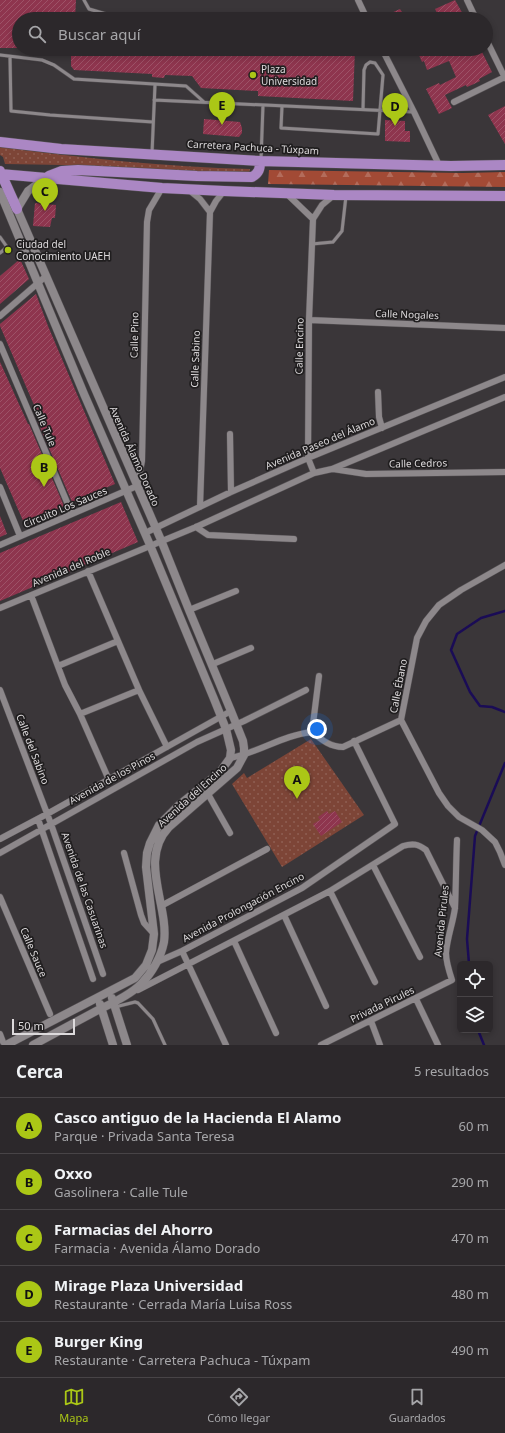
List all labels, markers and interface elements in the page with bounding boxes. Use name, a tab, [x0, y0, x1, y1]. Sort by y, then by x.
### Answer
search box	[12, 12, 493, 56]
icon: search	[26, 23, 48, 45]
text: Buscar aquí	[58, 24, 141, 44]
place label: Plaza Universidad	[261, 62, 317, 88]
marker: Plaza Universidad	[248, 70, 258, 80]
pin: E	[209, 92, 235, 125]
pin: D	[382, 93, 408, 126]
street label: Carretera Pachuca - Túxpam	[187, 137, 319, 157]
pin: C	[32, 178, 58, 211]
place label: Ciudad del Conocimiento UAEH	[16, 237, 111, 263]
marker: Ciudad del Conocimiento UAEH	[3, 245, 13, 255]
street label: Calle Nogales	[375, 306, 439, 322]
street label: Calle Pino	[127, 312, 141, 358]
street label: Calle Encino	[292, 318, 306, 374]
street label: Calle Sabino	[187, 330, 203, 388]
street label: Calle Tule	[30, 402, 60, 449]
street label: Avenida Álamo Dorado	[107, 404, 163, 508]
street label: Avenida Paseo del Álamo	[263, 414, 377, 472]
pin: B	[31, 454, 57, 487]
street label: Calle Cedros	[389, 455, 447, 471]
street label: Circuito Los Sauces	[21, 483, 109, 531]
street label: Avenida del Roble	[30, 544, 113, 590]
street label: Calle Ébano	[386, 658, 410, 714]
street label: Calle del Sabino	[13, 712, 53, 786]
your location	[307, 719, 327, 739]
street label: Avenida de los Pinos	[66, 748, 158, 807]
street label: Avenida del Encino	[154, 760, 230, 830]
pin: A	[284, 766, 310, 799]
street label: Avenida de las Casuarinas	[59, 830, 112, 950]
street label: Avenida Prolongación Encino	[180, 869, 306, 945]
street label: Avenida Pirules	[430, 884, 452, 958]
street label: Calle Sauce	[17, 925, 51, 979]
map controls	[457, 961, 493, 1033]
button: locate	[457, 961, 493, 997]
street label: Privada Pirules	[348, 982, 417, 1026]
button: layers	[457, 997, 493, 1033]
scale bar	[12, 1017, 75, 1036]
text: 50 m	[18, 1018, 44, 1033]
text: Cerca	[16, 1060, 63, 1083]
text: 5 resultados	[414, 1062, 489, 1080]
text: Casco antiguo de la Hacienda El Alamo	[54, 1107, 341, 1127]
text: A	[25, 1117, 34, 1135]
text: 60 m	[459, 1117, 489, 1135]
text: Parque · Privada Santa Teresa	[54, 1127, 234, 1145]
text: Oxxo	[54, 1163, 92, 1183]
text: B	[25, 1173, 33, 1191]
text: 290 m	[451, 1173, 489, 1191]
text: Gasolinera · Calle Tule	[54, 1183, 188, 1201]
text: Farmacias del Ahorro	[54, 1219, 213, 1239]
text: C	[25, 1229, 33, 1247]
text: 470 m	[451, 1229, 489, 1247]
text: Farmacia · Avenida Álamo Dorado	[54, 1239, 260, 1257]
text: Mirage Plaza Universidad	[54, 1275, 243, 1295]
text: D	[24, 1285, 34, 1303]
text: 480 m	[451, 1285, 489, 1303]
text: Restaurante · Cerrada María Luisa Ross	[54, 1295, 292, 1313]
text: Burger King	[54, 1331, 143, 1351]
text: E	[25, 1341, 33, 1359]
text: 490 m	[451, 1341, 489, 1359]
text: Restaurante · Carretera Pachuca - Túxpam	[54, 1351, 310, 1369]
tab: Mapa	[59, 1386, 88, 1425]
tab: Cómo llegar	[207, 1386, 270, 1425]
tab: Guardados	[389, 1386, 446, 1425]

